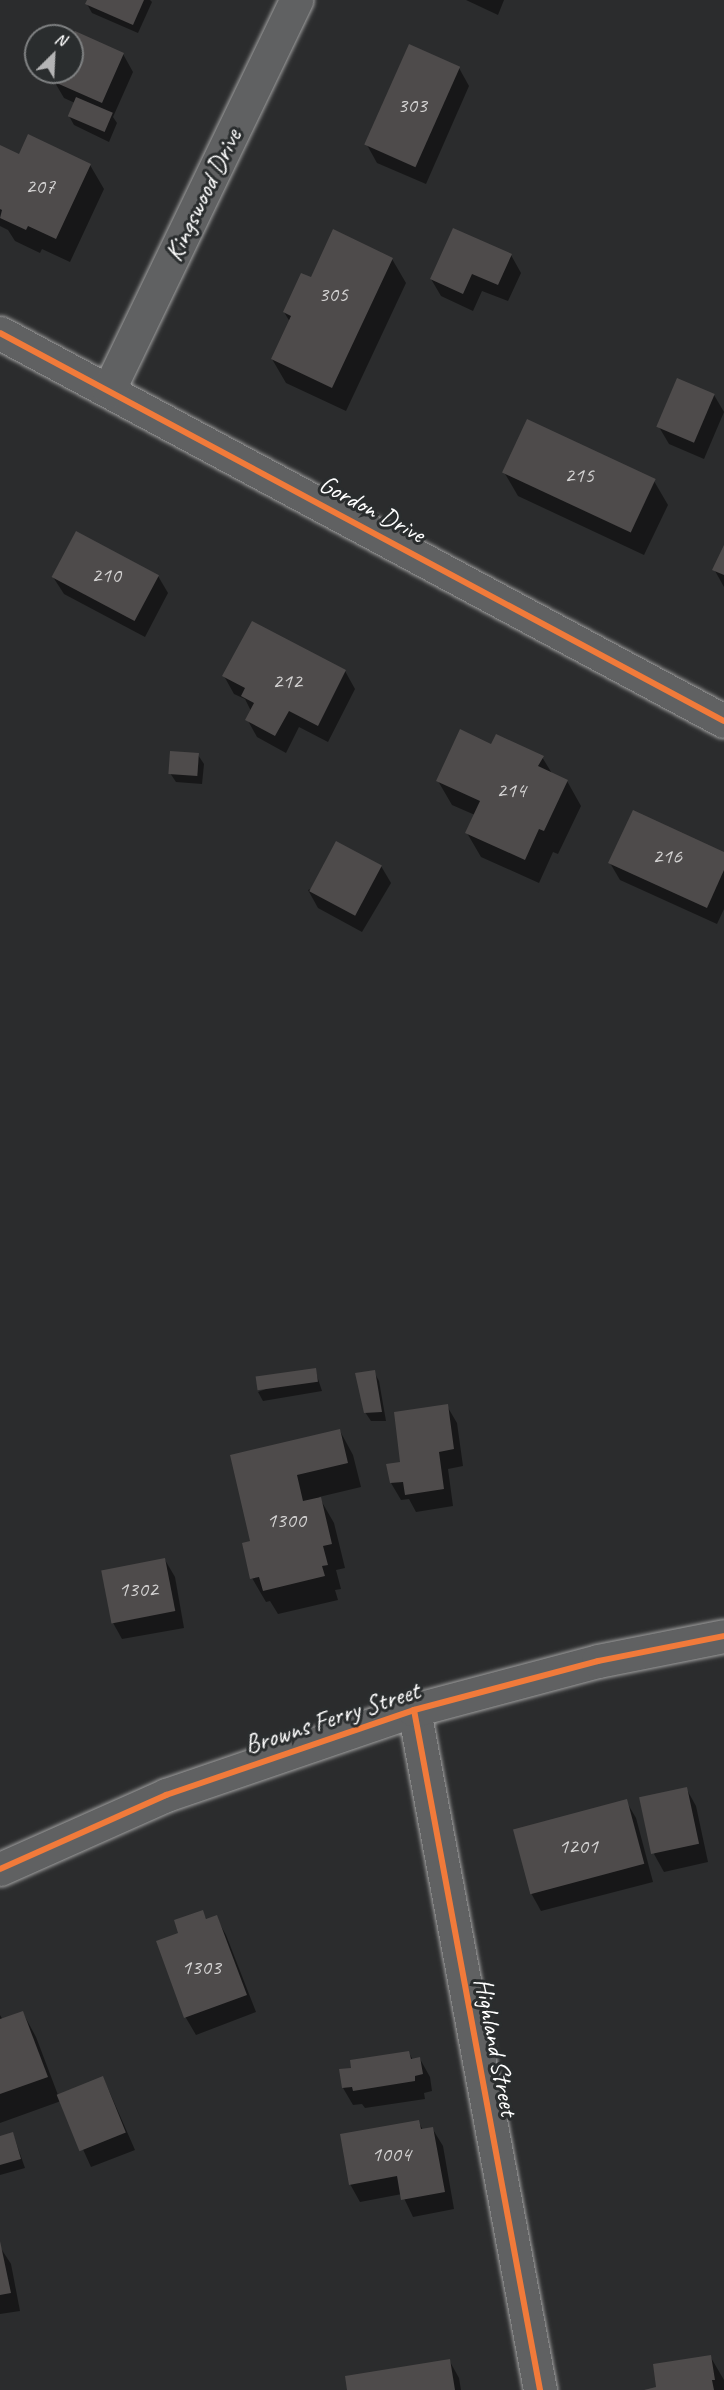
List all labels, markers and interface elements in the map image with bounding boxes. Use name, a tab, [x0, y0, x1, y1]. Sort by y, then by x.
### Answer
north arrow	[24, 24, 84, 84]
text: N	[52, 28, 69, 51]
house number: 303	[397, 93, 427, 119]
street label: Kingswood Drive	[158, 124, 248, 266]
house number: 207	[25, 174, 55, 200]
house number: 305	[318, 282, 348, 308]
house number: 215	[564, 463, 594, 489]
street label: Gordon Drive	[314, 468, 430, 550]
house number: 210	[91, 563, 121, 589]
house number: 212	[272, 669, 302, 695]
house number: 214	[496, 778, 526, 804]
house number: 216	[652, 844, 682, 870]
house number: 1300	[266, 1508, 306, 1534]
house number: 1302	[118, 1577, 158, 1603]
street label: Browns Ferry Street	[240, 1675, 424, 1761]
house number: 1201	[558, 1834, 598, 1860]
house number: 1303	[181, 1955, 221, 1981]
street label: Highland Street	[467, 1975, 525, 2119]
house number: 1004	[371, 2142, 411, 2168]

